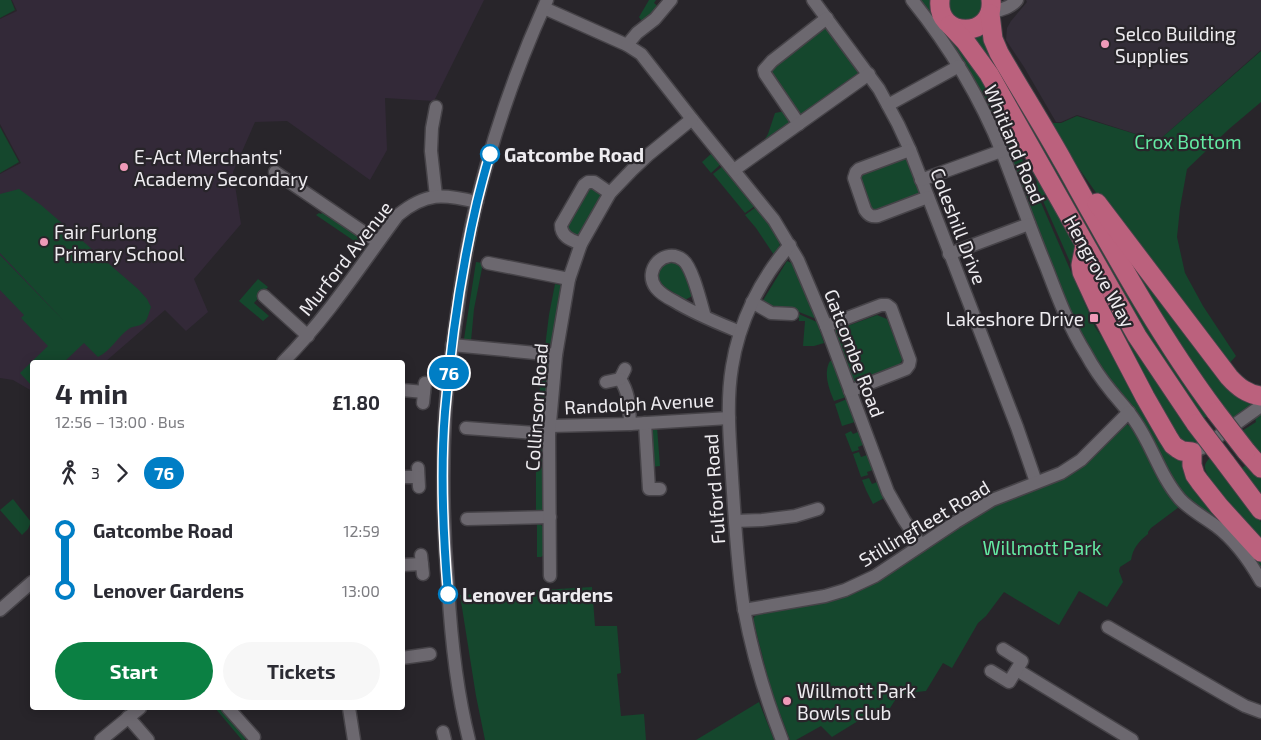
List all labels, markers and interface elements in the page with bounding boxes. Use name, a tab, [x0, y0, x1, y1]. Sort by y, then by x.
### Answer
place label: Selco Building Supplies	[1115, 22, 1236, 67]
marker: Selco Building Supplies	[1099, 38, 1111, 50]
street label: Whitland Road	[980, 81, 1050, 207]
park label: Crox Bottom	[1134, 130, 1242, 153]
place label: Gatcombe Road	[504, 143, 644, 166]
marker: Gatcombe Road	[480, 144, 500, 164]
place label: E-Act Merchants' Academy Secondary	[134, 145, 308, 190]
marker: E-Act Merchants' Academy Secondary	[118, 161, 130, 173]
street label: Coleshill Drive	[926, 164, 992, 288]
street label: Murford Avenue	[293, 196, 397, 320]
street label: Hengrove Way	[1060, 211, 1140, 331]
place label: Fair Furlong Primary School	[54, 220, 185, 265]
marker: Fair Furlong Primary School	[38, 236, 50, 248]
street label: Gatcombe Road	[820, 286, 890, 420]
place label: Lakeshore Drive	[946, 307, 1084, 330]
marker: Lakeshore Drive	[1088, 312, 1100, 324]
street label: Collinson Road	[520, 342, 552, 472]
line badge: 76	[426, 357, 472, 389]
text: 76	[439, 362, 459, 384]
text: 4 min	[55, 376, 128, 410]
street label: Randolph Avenue	[563, 388, 715, 418]
text: £1.80	[332, 391, 380, 414]
text: 12:56 – 13:00 · Bus	[55, 412, 185, 431]
street label: Fulford Road	[699, 433, 729, 545]
icon: walk	[55, 459, 83, 487]
icon: forward	[108, 459, 136, 487]
text: 76	[154, 462, 174, 484]
text: 3	[91, 463, 100, 482]
street label: Stillingfleet Road	[854, 475, 994, 571]
text: Gatcombe Road	[93, 519, 233, 542]
text: 12:59	[343, 521, 380, 540]
park label: Willmott Park	[983, 536, 1102, 559]
text: Lenover Gardens	[93, 579, 244, 602]
text: 13:00	[342, 581, 380, 600]
place label: Lenover Gardens	[462, 583, 613, 606]
marker: Lenover Gardens	[438, 584, 458, 604]
button: Start	[55, 642, 213, 700]
button: Tickets	[223, 642, 380, 700]
place label: Willmott Park Bowls club	[797, 679, 916, 724]
marker: Willmott Park Bowls club	[781, 695, 793, 707]

